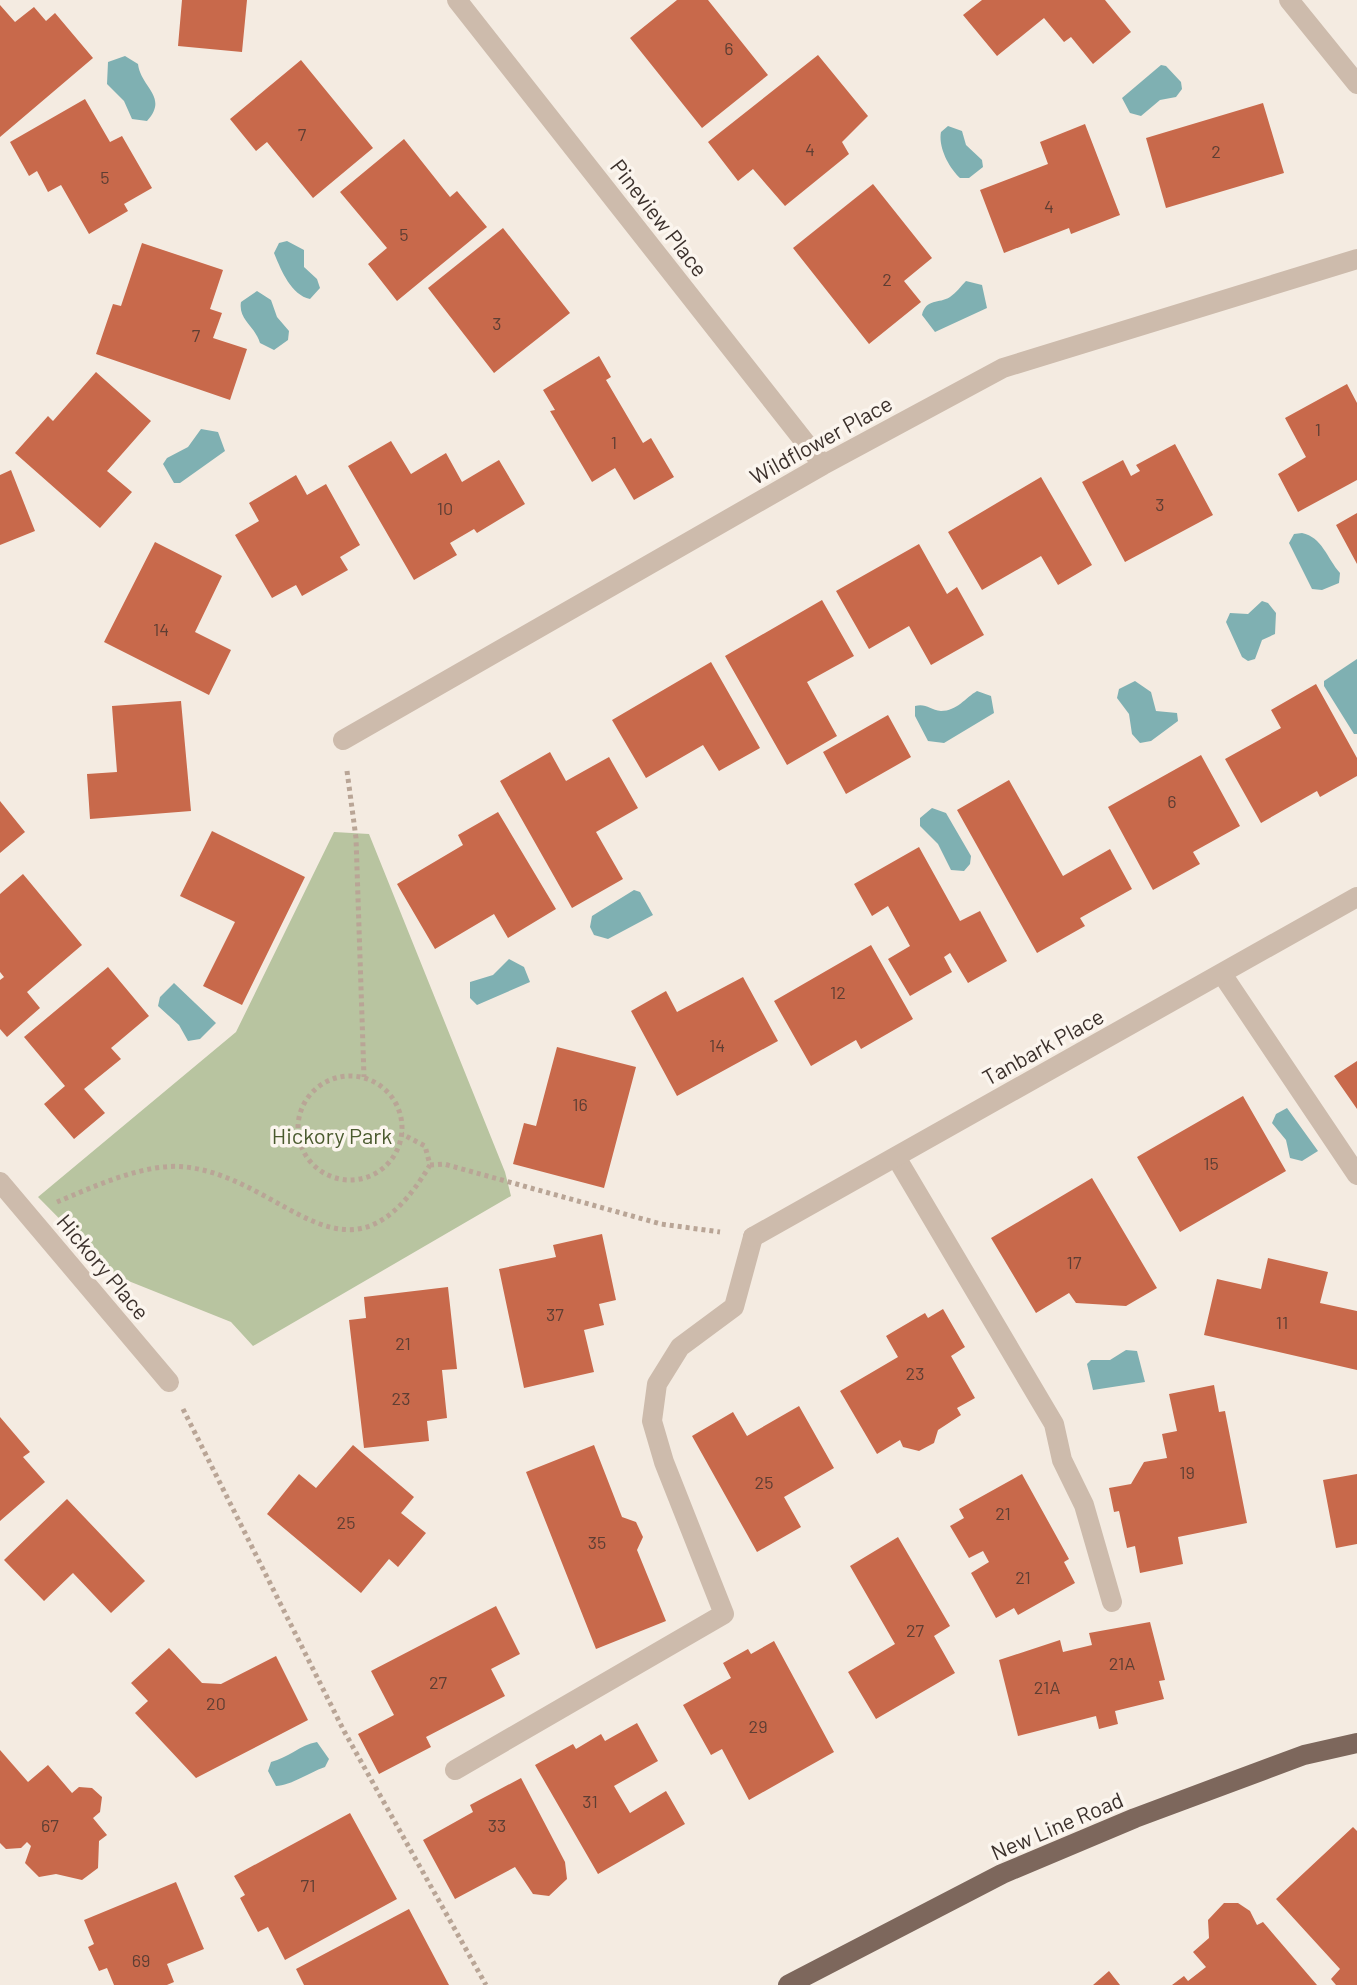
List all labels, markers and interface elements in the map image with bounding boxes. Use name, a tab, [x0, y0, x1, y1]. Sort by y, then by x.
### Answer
house number: 6	[724, 37, 734, 59]
house number: 7	[298, 123, 307, 145]
house number: 4	[805, 138, 815, 160]
house number: 2	[1211, 140, 1221, 162]
street label: Pineview Place	[606, 153, 714, 281]
house number: 5	[100, 166, 110, 188]
house number: 4	[1044, 195, 1054, 217]
house number: 5	[399, 223, 409, 245]
house number: 2	[882, 268, 892, 290]
house number: 3	[492, 312, 502, 334]
house number: 7	[192, 324, 201, 346]
street label: Wildflower Place	[745, 389, 896, 489]
house number: 1	[1315, 418, 1321, 440]
house number: 1	[611, 431, 617, 453]
house number: 3	[1155, 493, 1165, 515]
house number: 10	[437, 497, 453, 519]
house number: 14	[153, 618, 169, 640]
house number: 6	[1167, 790, 1177, 812]
house number: 12	[830, 981, 846, 1003]
street label: Tanbark Place	[977, 1002, 1108, 1090]
house number: 14	[709, 1034, 725, 1056]
house number: 16	[572, 1093, 588, 1115]
park label: Hickory Park	[272, 1122, 392, 1148]
house number: 15	[1203, 1152, 1219, 1174]
street label: Hickory Place	[52, 1208, 155, 1324]
house number: 17	[1067, 1251, 1082, 1273]
house number: 37	[546, 1303, 564, 1325]
house number: 11	[1276, 1311, 1288, 1333]
house number: 21	[395, 1332, 411, 1354]
house number: 23	[906, 1362, 924, 1384]
house number: 23	[392, 1387, 410, 1409]
house number: 19	[1179, 1461, 1195, 1483]
house number: 25	[755, 1471, 773, 1493]
house number: 21	[995, 1502, 1011, 1524]
house number: 25	[337, 1511, 355, 1533]
house number: 35	[588, 1531, 606, 1553]
house number: 21	[1015, 1566, 1031, 1588]
house number: 27	[906, 1619, 925, 1641]
house number: 21A	[1109, 1652, 1135, 1674]
house number: 27	[429, 1671, 448, 1693]
house number: 21A	[1034, 1676, 1060, 1698]
house number: 20	[206, 1692, 226, 1714]
house number: 29	[748, 1715, 768, 1737]
street label: New Line Road	[987, 1786, 1127, 1865]
house number: 31	[582, 1790, 598, 1812]
house number: 67	[41, 1814, 59, 1836]
house number: 33	[488, 1814, 506, 1836]
house number: 71	[301, 1874, 315, 1896]
house number: 69	[132, 1949, 150, 1971]

